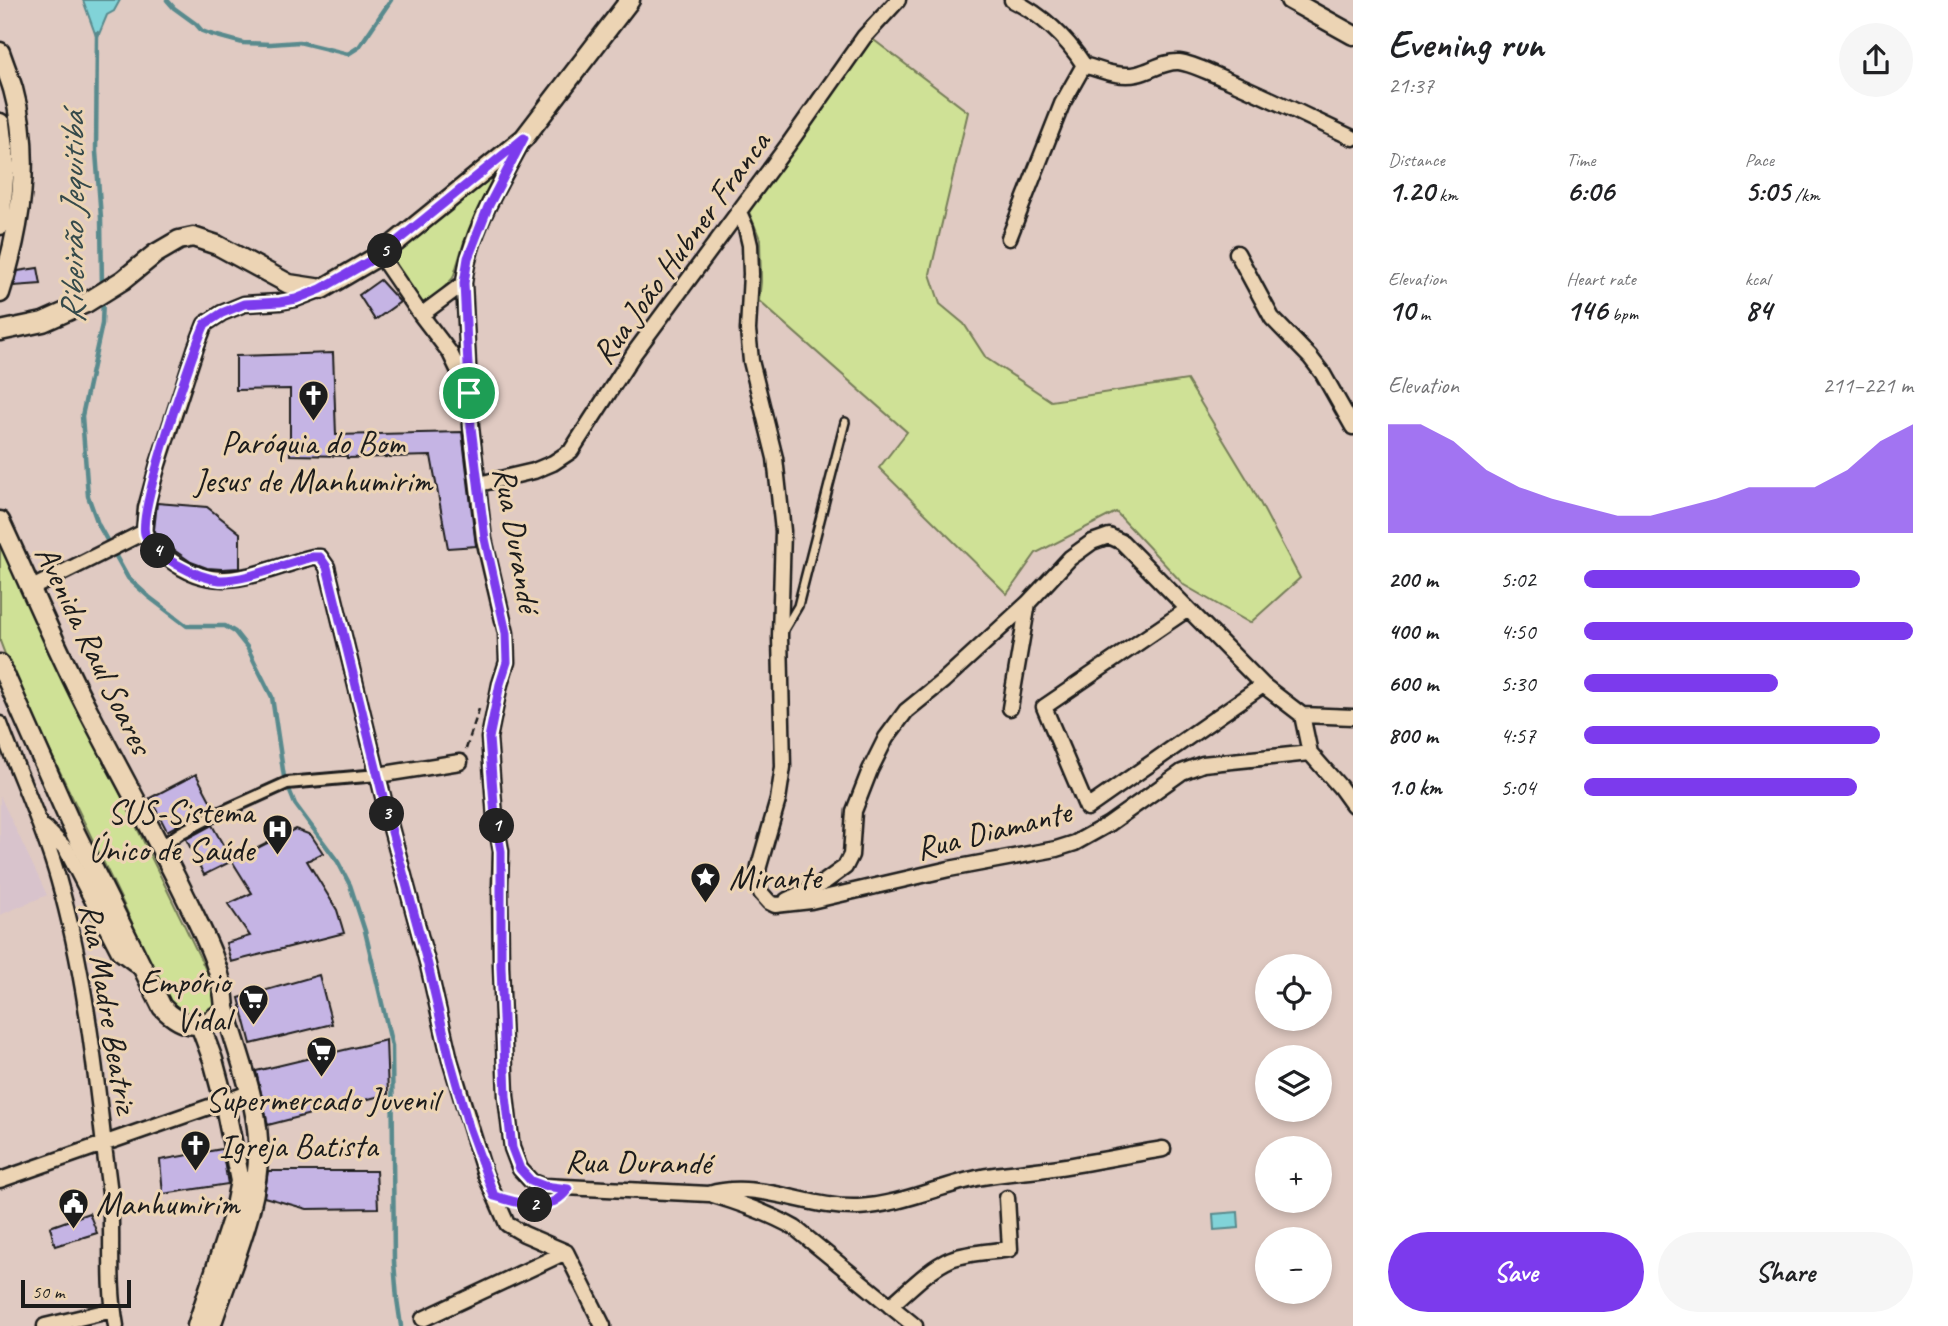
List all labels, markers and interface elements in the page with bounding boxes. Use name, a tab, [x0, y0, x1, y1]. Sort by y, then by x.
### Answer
text: Evening run	[1388, 21, 1544, 68]
button: share	[1839, 23, 1913, 97]
text: 21:37	[1388, 71, 1434, 100]
water label: Ribeirão Jequitibá	[50, 105, 95, 323]
street label: Rua João Hubner Franca	[582, 121, 780, 372]
text: Distance	[1388, 148, 1445, 172]
text: Time	[1566, 148, 1595, 172]
text: Pace	[1745, 148, 1774, 172]
text: 1.20	[1388, 172, 1434, 210]
text: 6:06	[1566, 172, 1614, 210]
text: 5:05	[1745, 172, 1790, 210]
text: km	[1434, 183, 1458, 207]
text: /km	[1790, 183, 1820, 207]
pin: 5	[368, 233, 402, 268]
text: 5	[380, 238, 389, 262]
text: Elevation	[1388, 267, 1446, 291]
text: Heart rate	[1566, 267, 1636, 291]
text: kcal	[1745, 267, 1770, 291]
text: 10	[1388, 291, 1415, 329]
text: 146	[1566, 291, 1607, 329]
text: 84	[1745, 291, 1772, 329]
text: m	[1415, 302, 1430, 326]
text: bpm	[1607, 302, 1638, 326]
pin	[439, 363, 499, 423]
text: Elevation	[1388, 371, 1459, 400]
text: 211–221 m	[1822, 371, 1913, 400]
icon: arrive	[450, 374, 488, 412]
church icon: Paróquia do Bom Jesus de Manhumirim	[296, 378, 330, 422]
place label: Paróquia do Bom Jesus de Manhumirim	[192, 422, 434, 502]
street label: Rua Durandé	[484, 464, 551, 620]
pin: 4	[140, 534, 176, 568]
street label: Avenida Raul Soares	[25, 538, 164, 763]
text: 4	[153, 538, 162, 562]
text: 200 m	[1388, 565, 1438, 594]
text: 5:02	[1500, 565, 1536, 594]
text: 400 m	[1388, 617, 1438, 646]
text: 4:50	[1500, 617, 1536, 646]
text: 600 m	[1388, 669, 1438, 698]
text: 5:30	[1500, 669, 1536, 698]
text: 800 m	[1388, 721, 1438, 750]
text: 4:57	[1500, 721, 1536, 750]
text: 1.0 km	[1388, 773, 1442, 802]
text: 5:04	[1500, 773, 1536, 802]
street label: Rua Diamante	[911, 790, 1077, 869]
place label: SUS-Sistema Único de Saúde	[88, 791, 256, 871]
pin: 3	[370, 796, 404, 832]
text: 3	[382, 801, 391, 825]
pin: 1	[480, 808, 514, 844]
hospital icon: SUS-Sistema Único de Saúde	[260, 813, 294, 857]
text: 1	[492, 813, 501, 837]
place label: Mirante	[729, 857, 823, 899]
place icon: Mirante	[689, 860, 723, 904]
street label: Rua Madre Beatriz	[70, 900, 149, 1119]
map controls	[1255, 954, 1332, 1304]
button: locate	[1255, 954, 1332, 1031]
place label: Empório Vidal	[140, 961, 235, 1041]
supermarket icon: Empório Vidal	[236, 983, 270, 1027]
supermarket icon: Supermercado Juvenil	[305, 1035, 339, 1079]
button: layers	[1255, 1045, 1332, 1122]
place label: Supermercado Juvenil	[206, 1079, 444, 1121]
place label: Igreja Batista	[219, 1125, 379, 1167]
church icon: Igreja Batista	[179, 1128, 213, 1172]
button: +	[1255, 1136, 1332, 1213]
street label: Rua Durandé	[565, 1140, 717, 1184]
place label: Manhumirim	[96, 1183, 241, 1225]
public building icon: Manhumirim	[56, 1186, 90, 1230]
pin: 2	[518, 1188, 552, 1222]
text: 2	[530, 1192, 539, 1216]
button: −	[1255, 1227, 1332, 1304]
button: Save	[1388, 1232, 1644, 1312]
button: Share	[1658, 1232, 1913, 1312]
scale bar	[21, 1277, 131, 1309]
text: 50 m	[32, 1280, 64, 1304]

